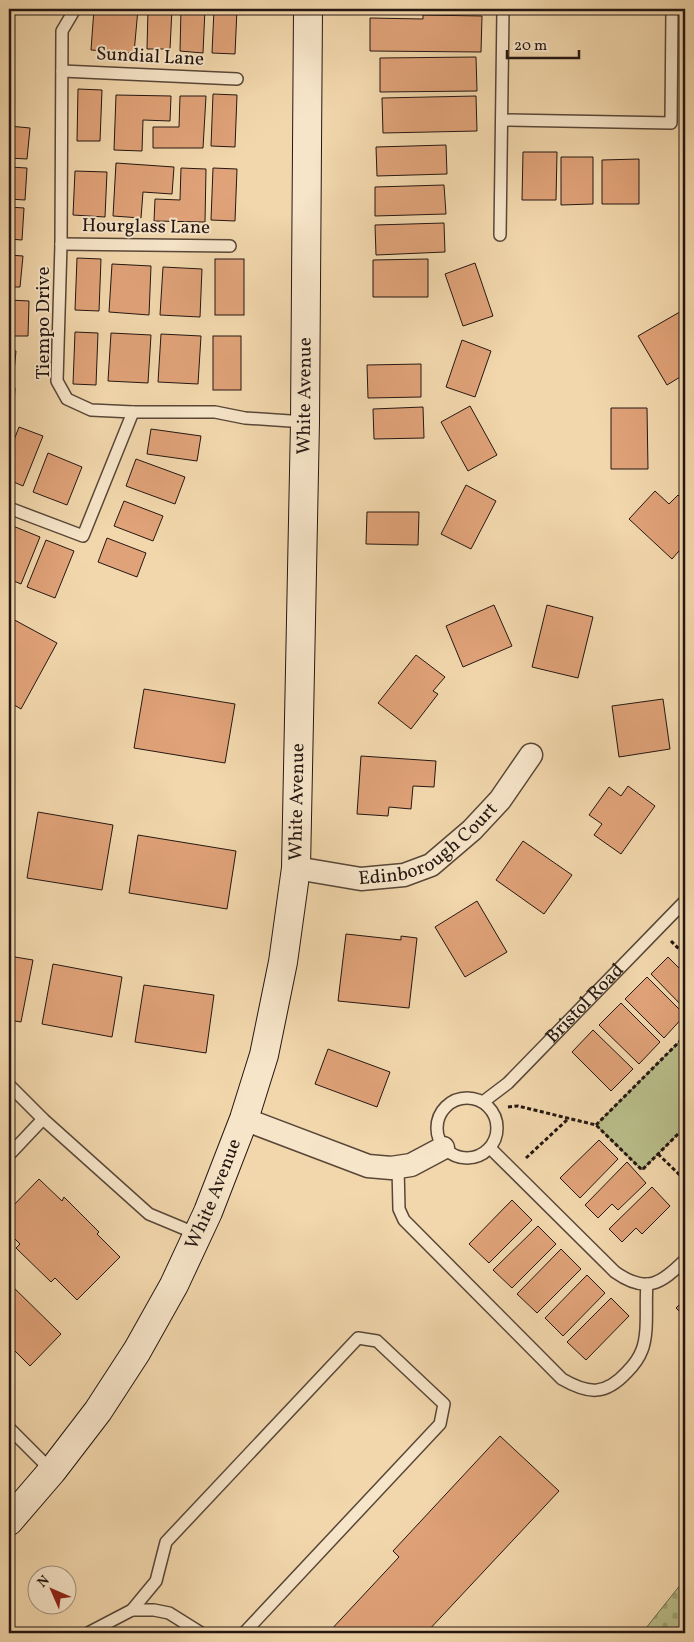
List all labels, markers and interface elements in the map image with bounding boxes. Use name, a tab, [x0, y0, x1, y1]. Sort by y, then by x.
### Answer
scale bar	[507, 28, 579, 60]
text: 20 m	[514, 36, 547, 57]
street label: Sundial Lane	[95, 41, 205, 73]
street label: Hourglass Lane	[82, 213, 210, 241]
street label: Tiempo Drive	[31, 267, 57, 379]
street label: White Avenue	[291, 337, 319, 455]
street label: White Avenue	[283, 743, 312, 861]
street label: Edinborough Court	[357, 797, 504, 892]
street label: Bristol Road	[540, 958, 630, 1050]
street label: White Avenue	[179, 1135, 248, 1254]
north arrow	[28, 1564, 78, 1614]
text: N	[34, 1572, 54, 1592]

